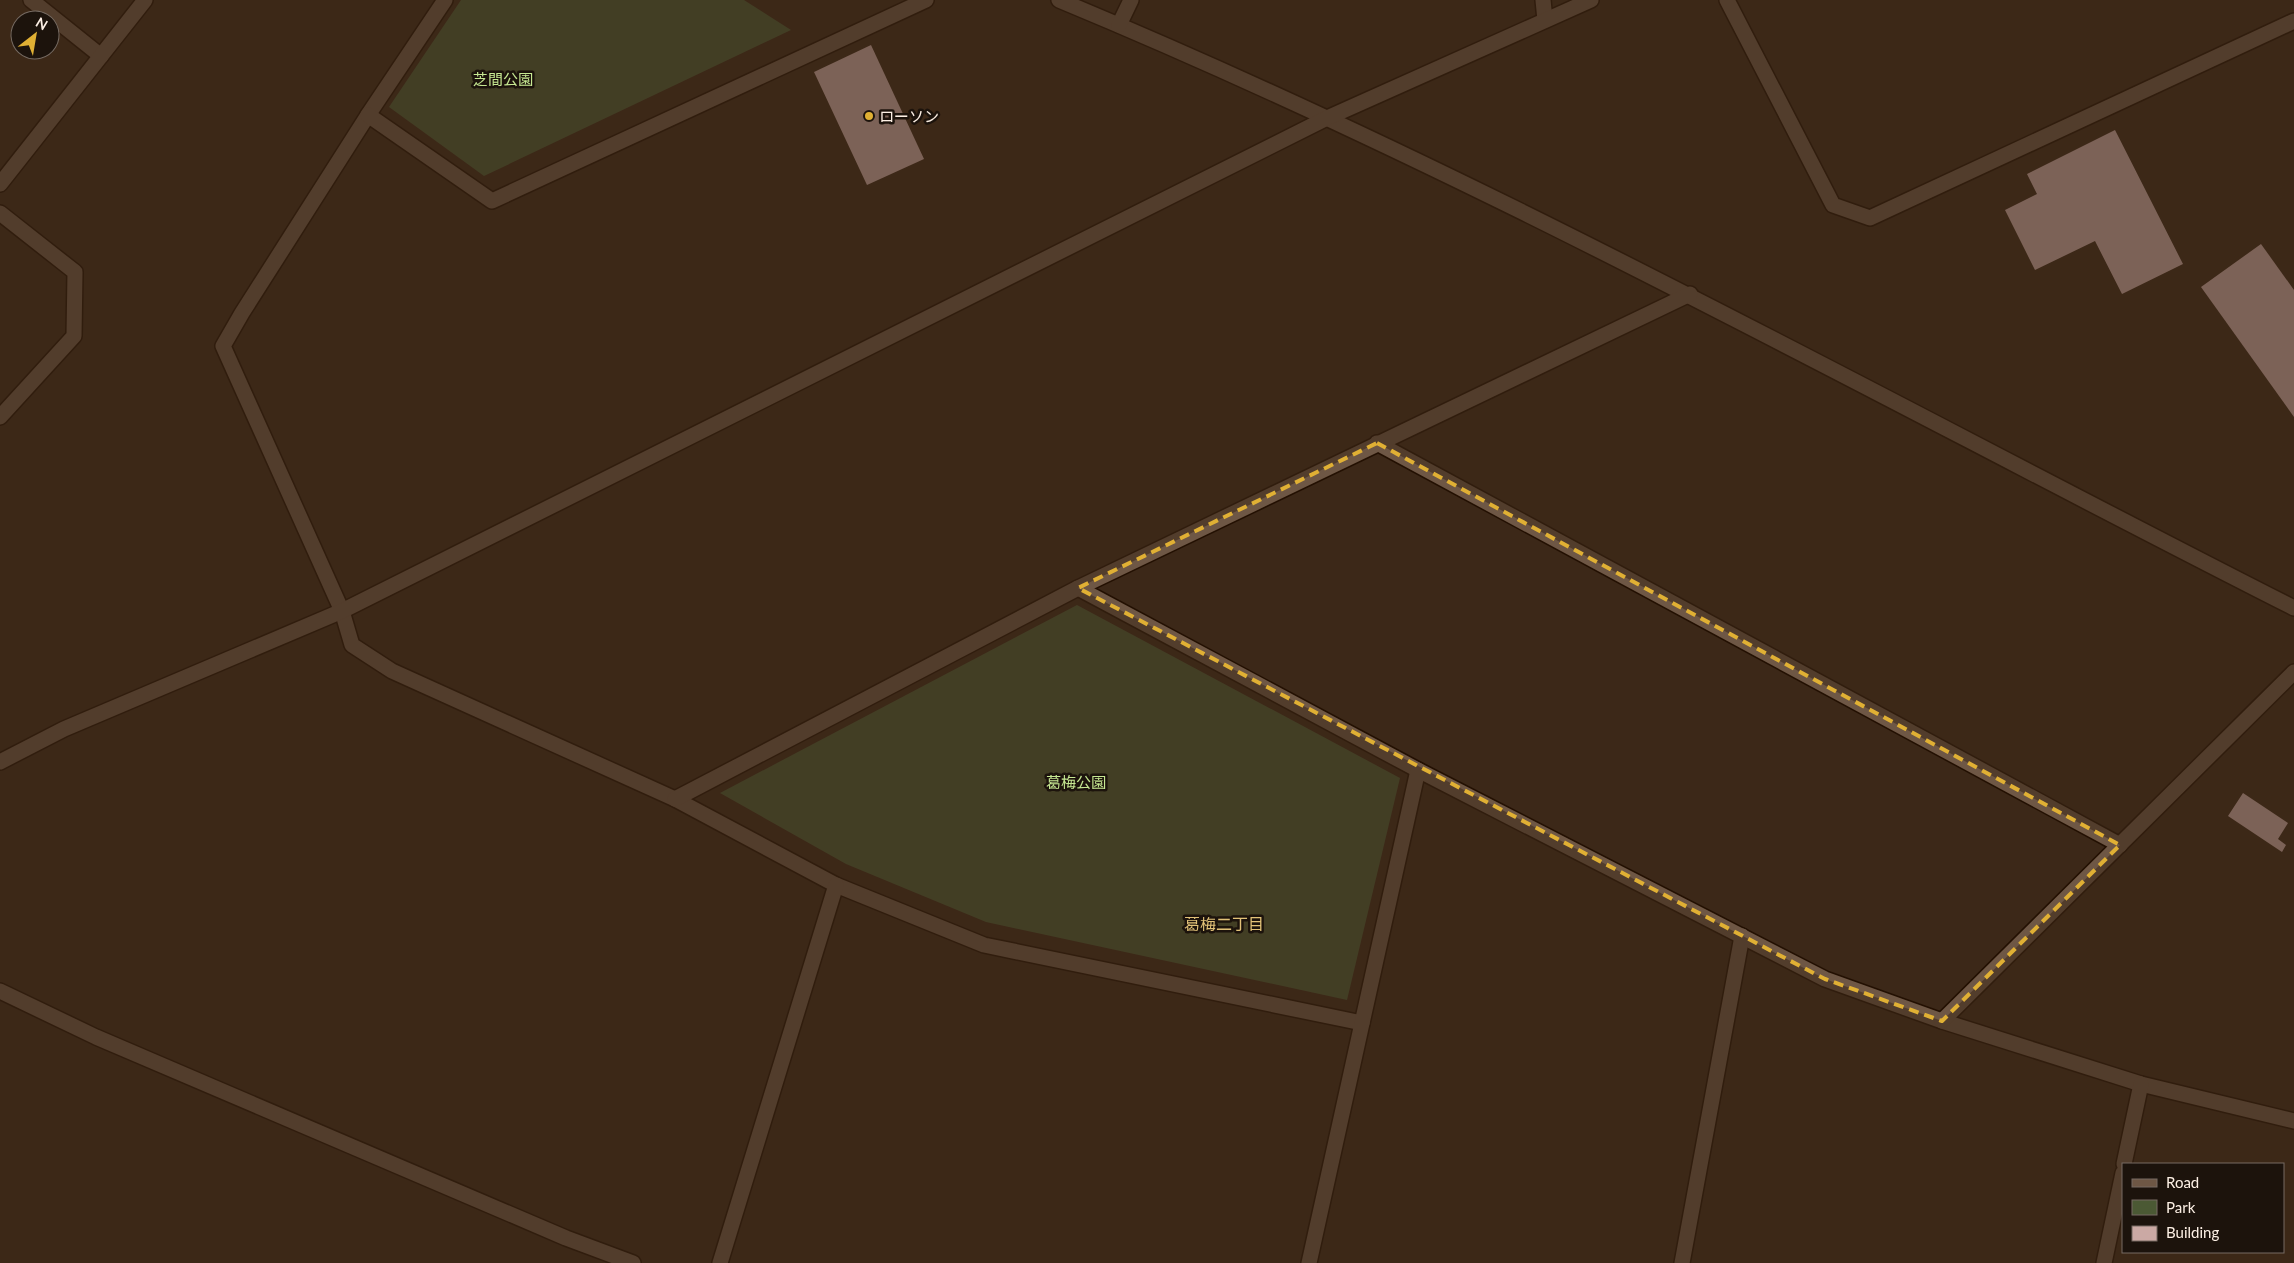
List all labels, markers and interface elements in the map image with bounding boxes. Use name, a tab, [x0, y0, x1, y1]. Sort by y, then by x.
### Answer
north arrow	[10, 10, 60, 60]
text: N	[33, 13, 51, 33]
park label: 芝間公園	[473, 70, 533, 88]
place label: ローソン	[879, 107, 939, 125]
marker: ローソン	[863, 110, 875, 122]
park label: 葛梅公園	[1046, 773, 1106, 791]
district label: 葛梅二丁目	[1184, 914, 1264, 933]
legend	[2122, 1163, 2284, 1253]
text: Road	[2166, 1173, 2199, 1191]
text: Park	[2166, 1198, 2196, 1216]
text: Building	[2166, 1223, 2219, 1241]

